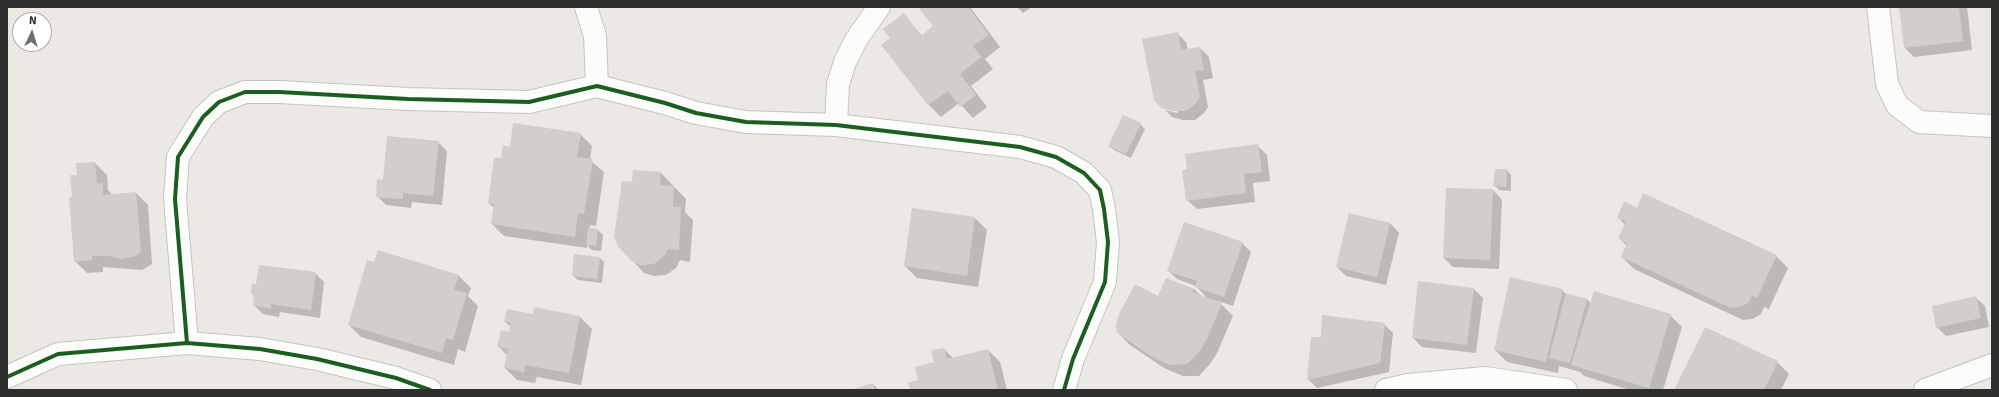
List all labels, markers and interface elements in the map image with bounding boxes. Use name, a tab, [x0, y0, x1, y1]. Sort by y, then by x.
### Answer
north arrow	[12, 12, 52, 52]
text: N	[29, 14, 37, 27]

